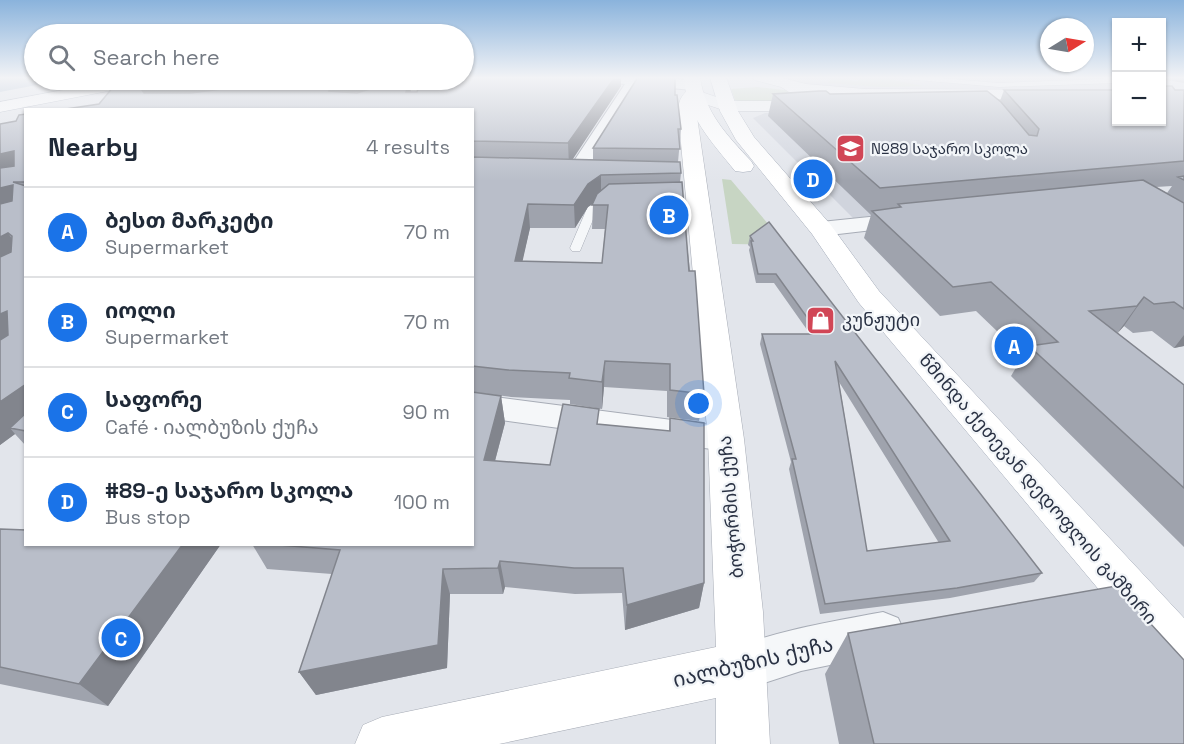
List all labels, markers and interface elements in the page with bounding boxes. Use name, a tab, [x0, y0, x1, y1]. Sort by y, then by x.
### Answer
north arrow	[1040, 18, 1094, 72]
map controls	[1112, 18, 1166, 126]
button: +	[1112, 18, 1166, 72]
search box	[24, 24, 474, 90]
icon: search	[45, 41, 78, 74]
text: Search here	[93, 43, 220, 71]
button: −	[1112, 72, 1166, 126]
text: Nearby	[48, 130, 138, 164]
school or university icon: №89 საჯარო სკოლა	[834, 133, 866, 165]
text: 4 results	[366, 134, 450, 160]
place label: №89 საჯარო სკოლა	[871, 139, 1028, 158]
pin: D	[794, 156, 832, 201]
pin: B	[650, 192, 688, 238]
text: ბესთ მარკეტი	[105, 206, 274, 234]
text: A	[61, 219, 74, 245]
text: 70 m	[404, 219, 450, 245]
text: Supermarket	[105, 234, 229, 260]
text: იოლი	[105, 296, 176, 324]
shop icon: კუნჟუტი	[805, 304, 837, 336]
place label: კუნჟუტი	[842, 308, 920, 331]
text: B	[61, 309, 74, 335]
text: 70 m	[404, 309, 450, 335]
text: Supermarket	[105, 324, 229, 350]
pin: A	[994, 324, 1034, 368]
street label: წმინდა ქეთევან დედოფლის გამზირი	[914, 349, 1162, 629]
text: საფორე	[105, 385, 202, 413]
your location	[684, 389, 713, 418]
text: C	[61, 399, 74, 425]
text: 90 m	[403, 399, 450, 425]
text: Café · იალბუზის ქუჩა	[105, 414, 319, 440]
street label: ბოჭორმის ქუჩა	[713, 435, 748, 579]
text: #89-ე საჯარო სკოლა	[105, 476, 354, 504]
text: D	[61, 489, 74, 515]
text: 100 m	[394, 489, 450, 515]
text: Bus stop	[105, 504, 191, 530]
pin: C	[102, 616, 140, 660]
street label: იალბუზის ქუჩა	[670, 630, 836, 693]

